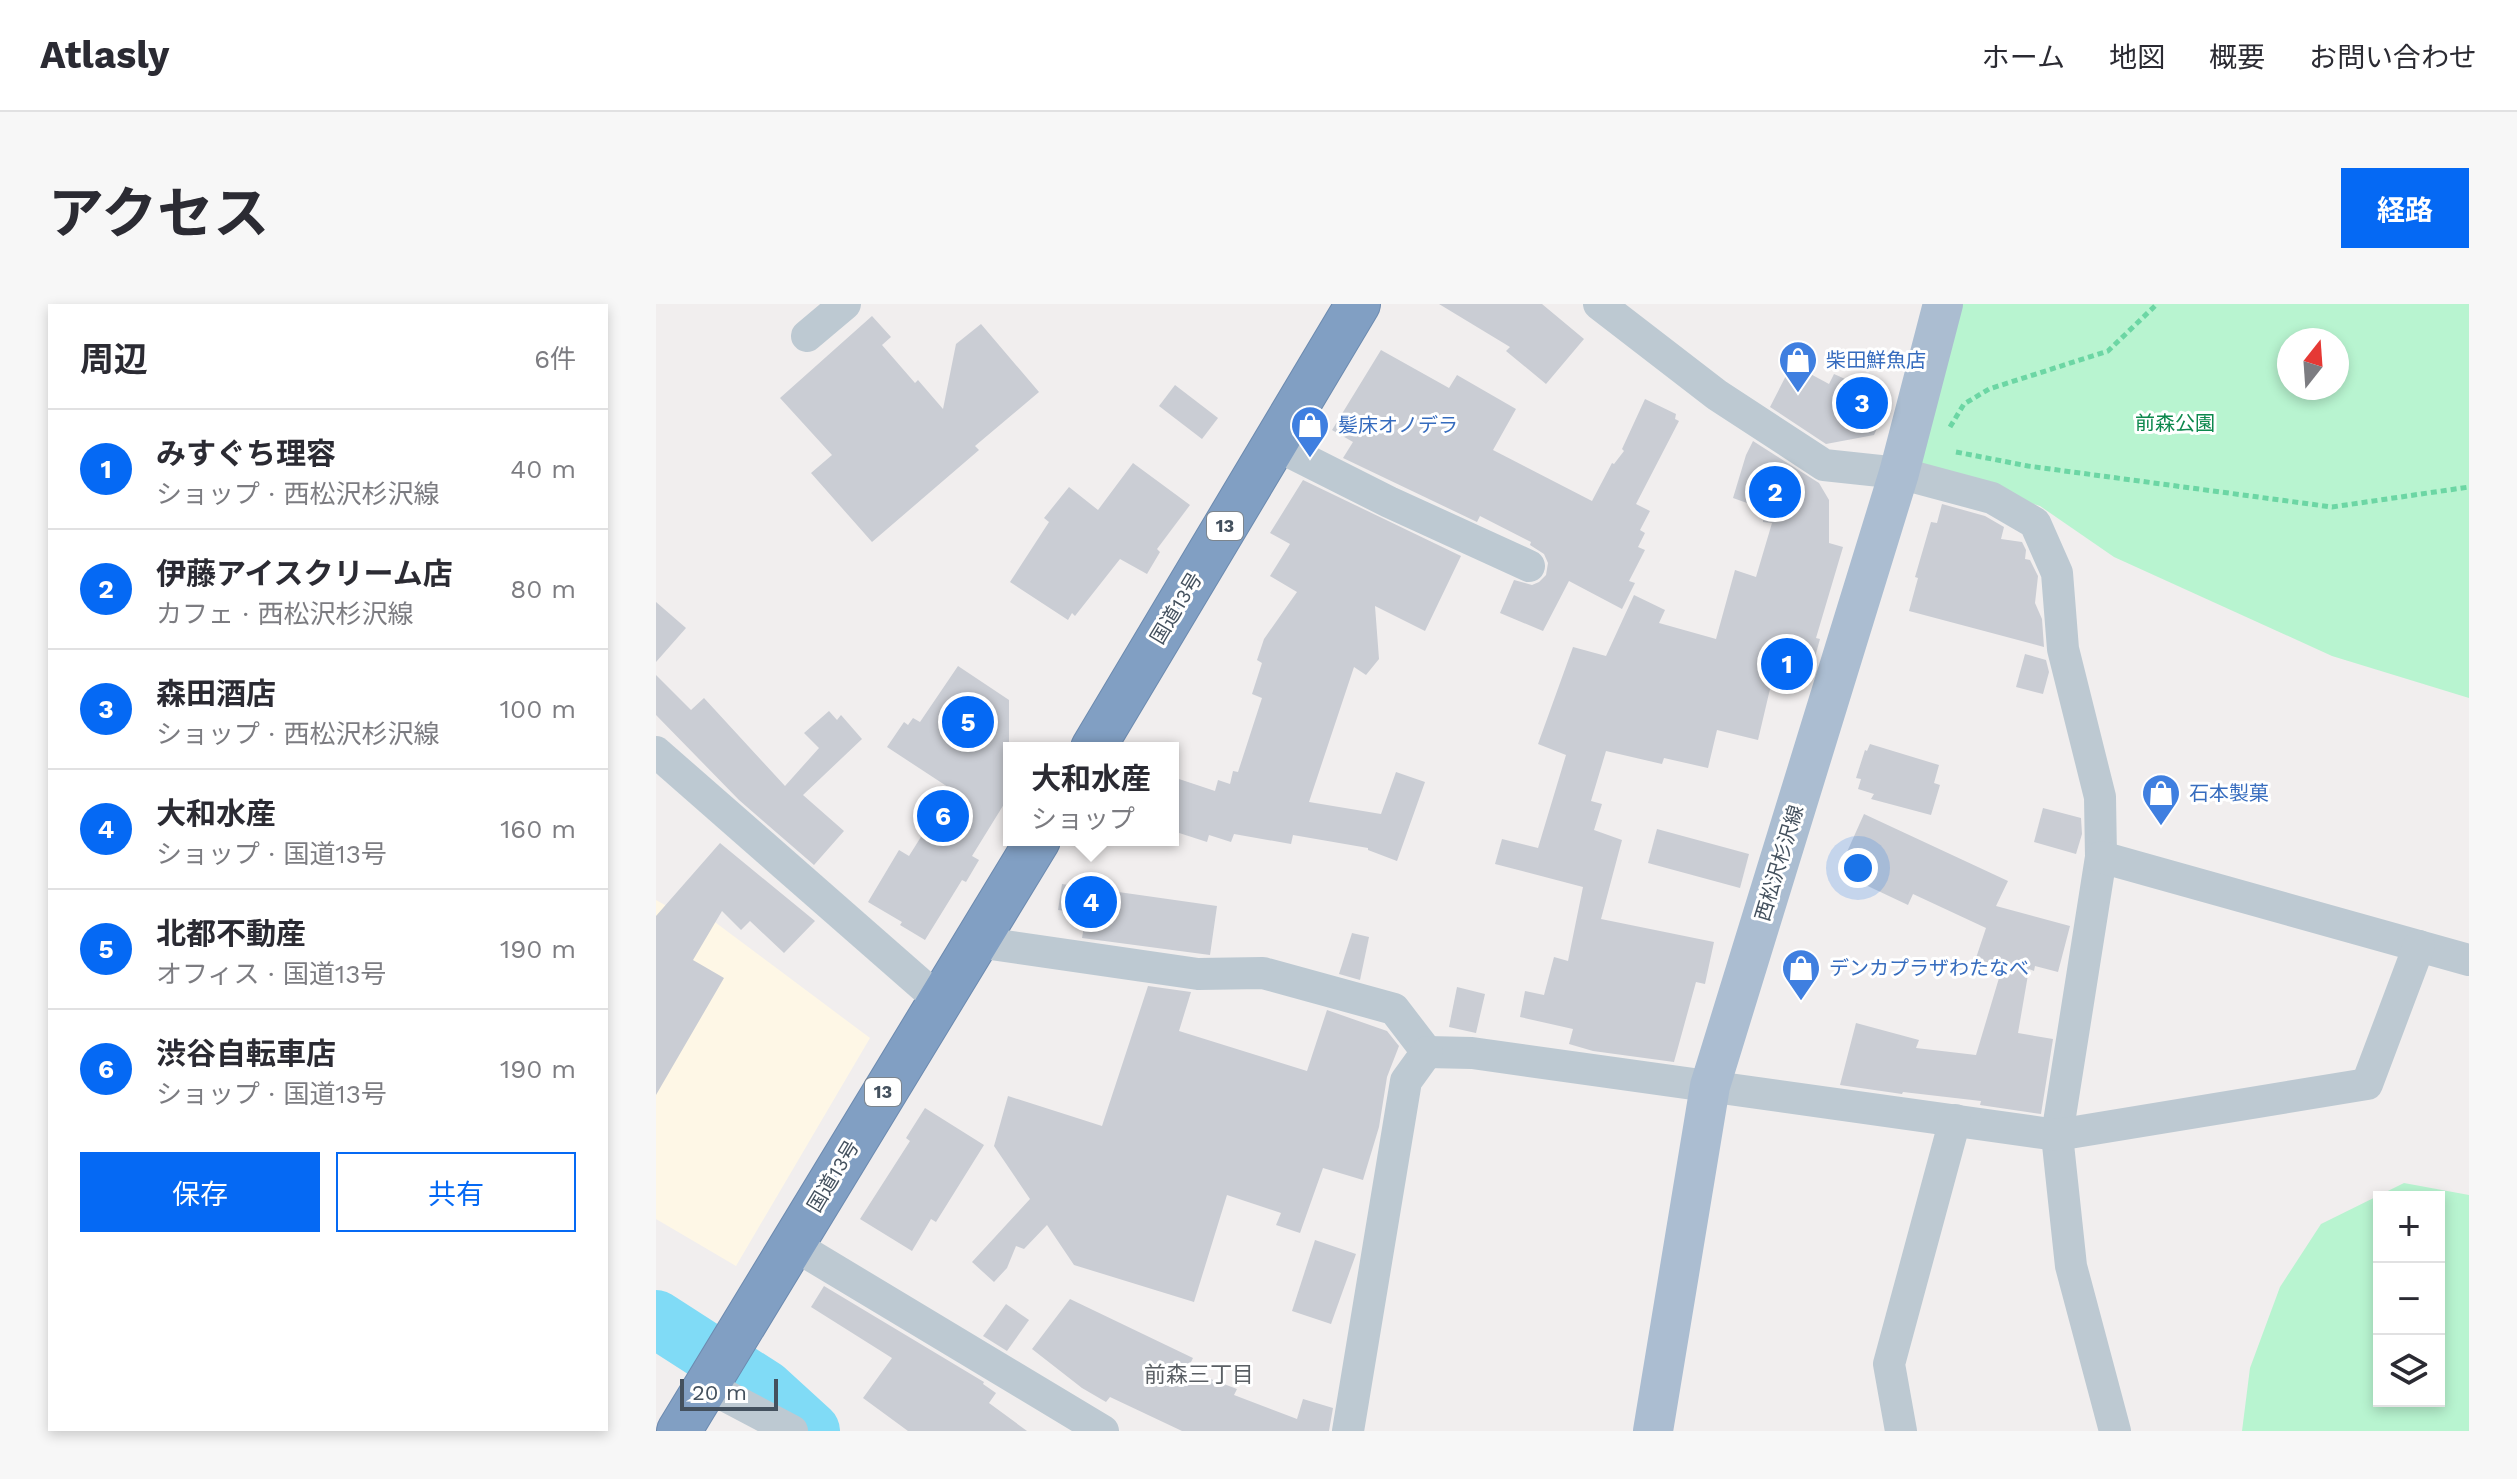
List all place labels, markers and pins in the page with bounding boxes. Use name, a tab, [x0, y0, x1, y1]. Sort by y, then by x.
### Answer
shop icon: 柴田鮮魚店	[1777, 339, 1819, 394]
place label: 柴田鮮魚店	[1826, 348, 1926, 372]
pin: 3	[1836, 373, 1888, 433]
shop icon: 髪床オノデラ	[1289, 404, 1331, 459]
place label: 髪床オノデラ	[1338, 413, 1458, 437]
pin: 2	[1749, 462, 1801, 522]
pin: 1	[1761, 634, 1813, 694]
pin: 5	[942, 692, 994, 752]
shop icon: 石本製菓	[2140, 772, 2182, 827]
place label: 石本製菓	[2189, 781, 2269, 805]
pin: 6	[917, 786, 969, 846]
pin: 4	[1065, 872, 1117, 932]
shop icon: デンカプラザわたなべ	[1780, 947, 1822, 1002]
place label: デンカプラザわたなべ	[1829, 956, 2029, 980]

